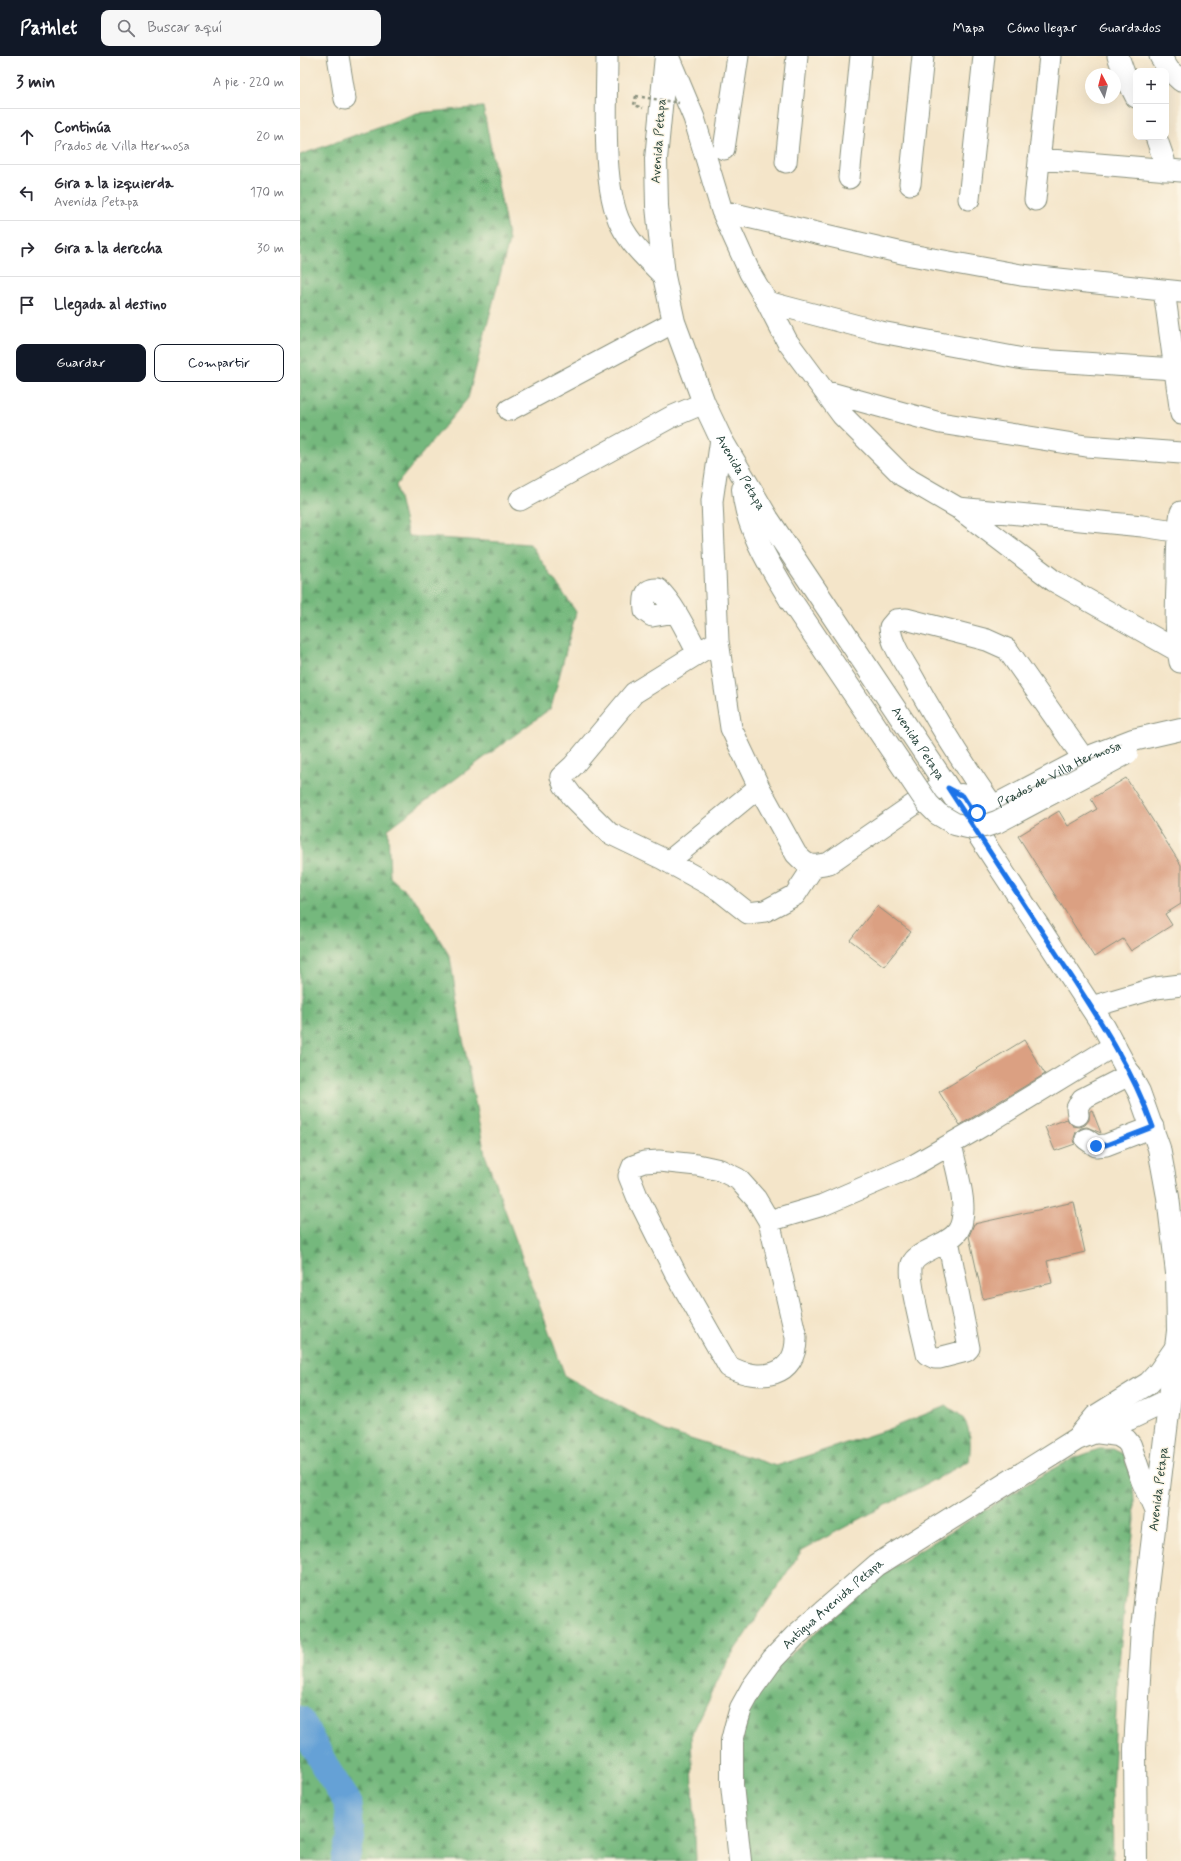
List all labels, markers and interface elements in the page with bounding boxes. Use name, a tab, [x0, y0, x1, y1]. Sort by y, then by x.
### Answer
search box	[101, 10, 381, 46]
text: Pathlet	[20, 16, 77, 41]
icon: search	[115, 17, 137, 39]
text: Buscar aquí	[147, 18, 223, 38]
text: Mapa	[953, 19, 985, 37]
text: Cómo llegar	[1007, 19, 1077, 37]
text: Guardados	[1099, 19, 1161, 37]
north arrow	[1085, 68, 1121, 104]
map controls	[1133, 68, 1169, 140]
button: +	[1133, 68, 1169, 104]
text: 3 min	[16, 71, 55, 93]
text: A pie · 220 m	[213, 74, 284, 91]
street label: Avenida Petapa	[648, 98, 670, 184]
button: −	[1133, 104, 1169, 140]
text: Continúa	[54, 118, 111, 138]
icon: ahead	[16, 126, 38, 148]
text: 20 m	[256, 128, 284, 145]
text: Prados de Villa Hermosa	[54, 138, 190, 155]
text: Gira a la izquierda	[54, 174, 173, 194]
icon: left	[16, 182, 38, 204]
text: 170 m	[250, 184, 284, 201]
text: Avenida Petapa	[54, 194, 139, 211]
icon: right	[16, 238, 38, 260]
text: Gira a la derecha	[54, 239, 163, 259]
text: 30 m	[257, 240, 284, 257]
icon: arrive	[16, 294, 38, 316]
text: Llegada al destino	[54, 295, 167, 315]
button: Guardar	[16, 344, 146, 382]
button: Compartir	[154, 344, 284, 382]
street label: Avenida Petapa	[712, 432, 770, 514]
street label: Avenida Petapa	[887, 703, 949, 784]
street label: Prados de Villa Hermosa	[994, 737, 1124, 812]
route start	[968, 804, 986, 822]
route end	[1087, 1137, 1105, 1155]
street label: Avenida Petapa	[1145, 1445, 1173, 1532]
street label: Antigua Avenida Petapa	[778, 1554, 887, 1653]

